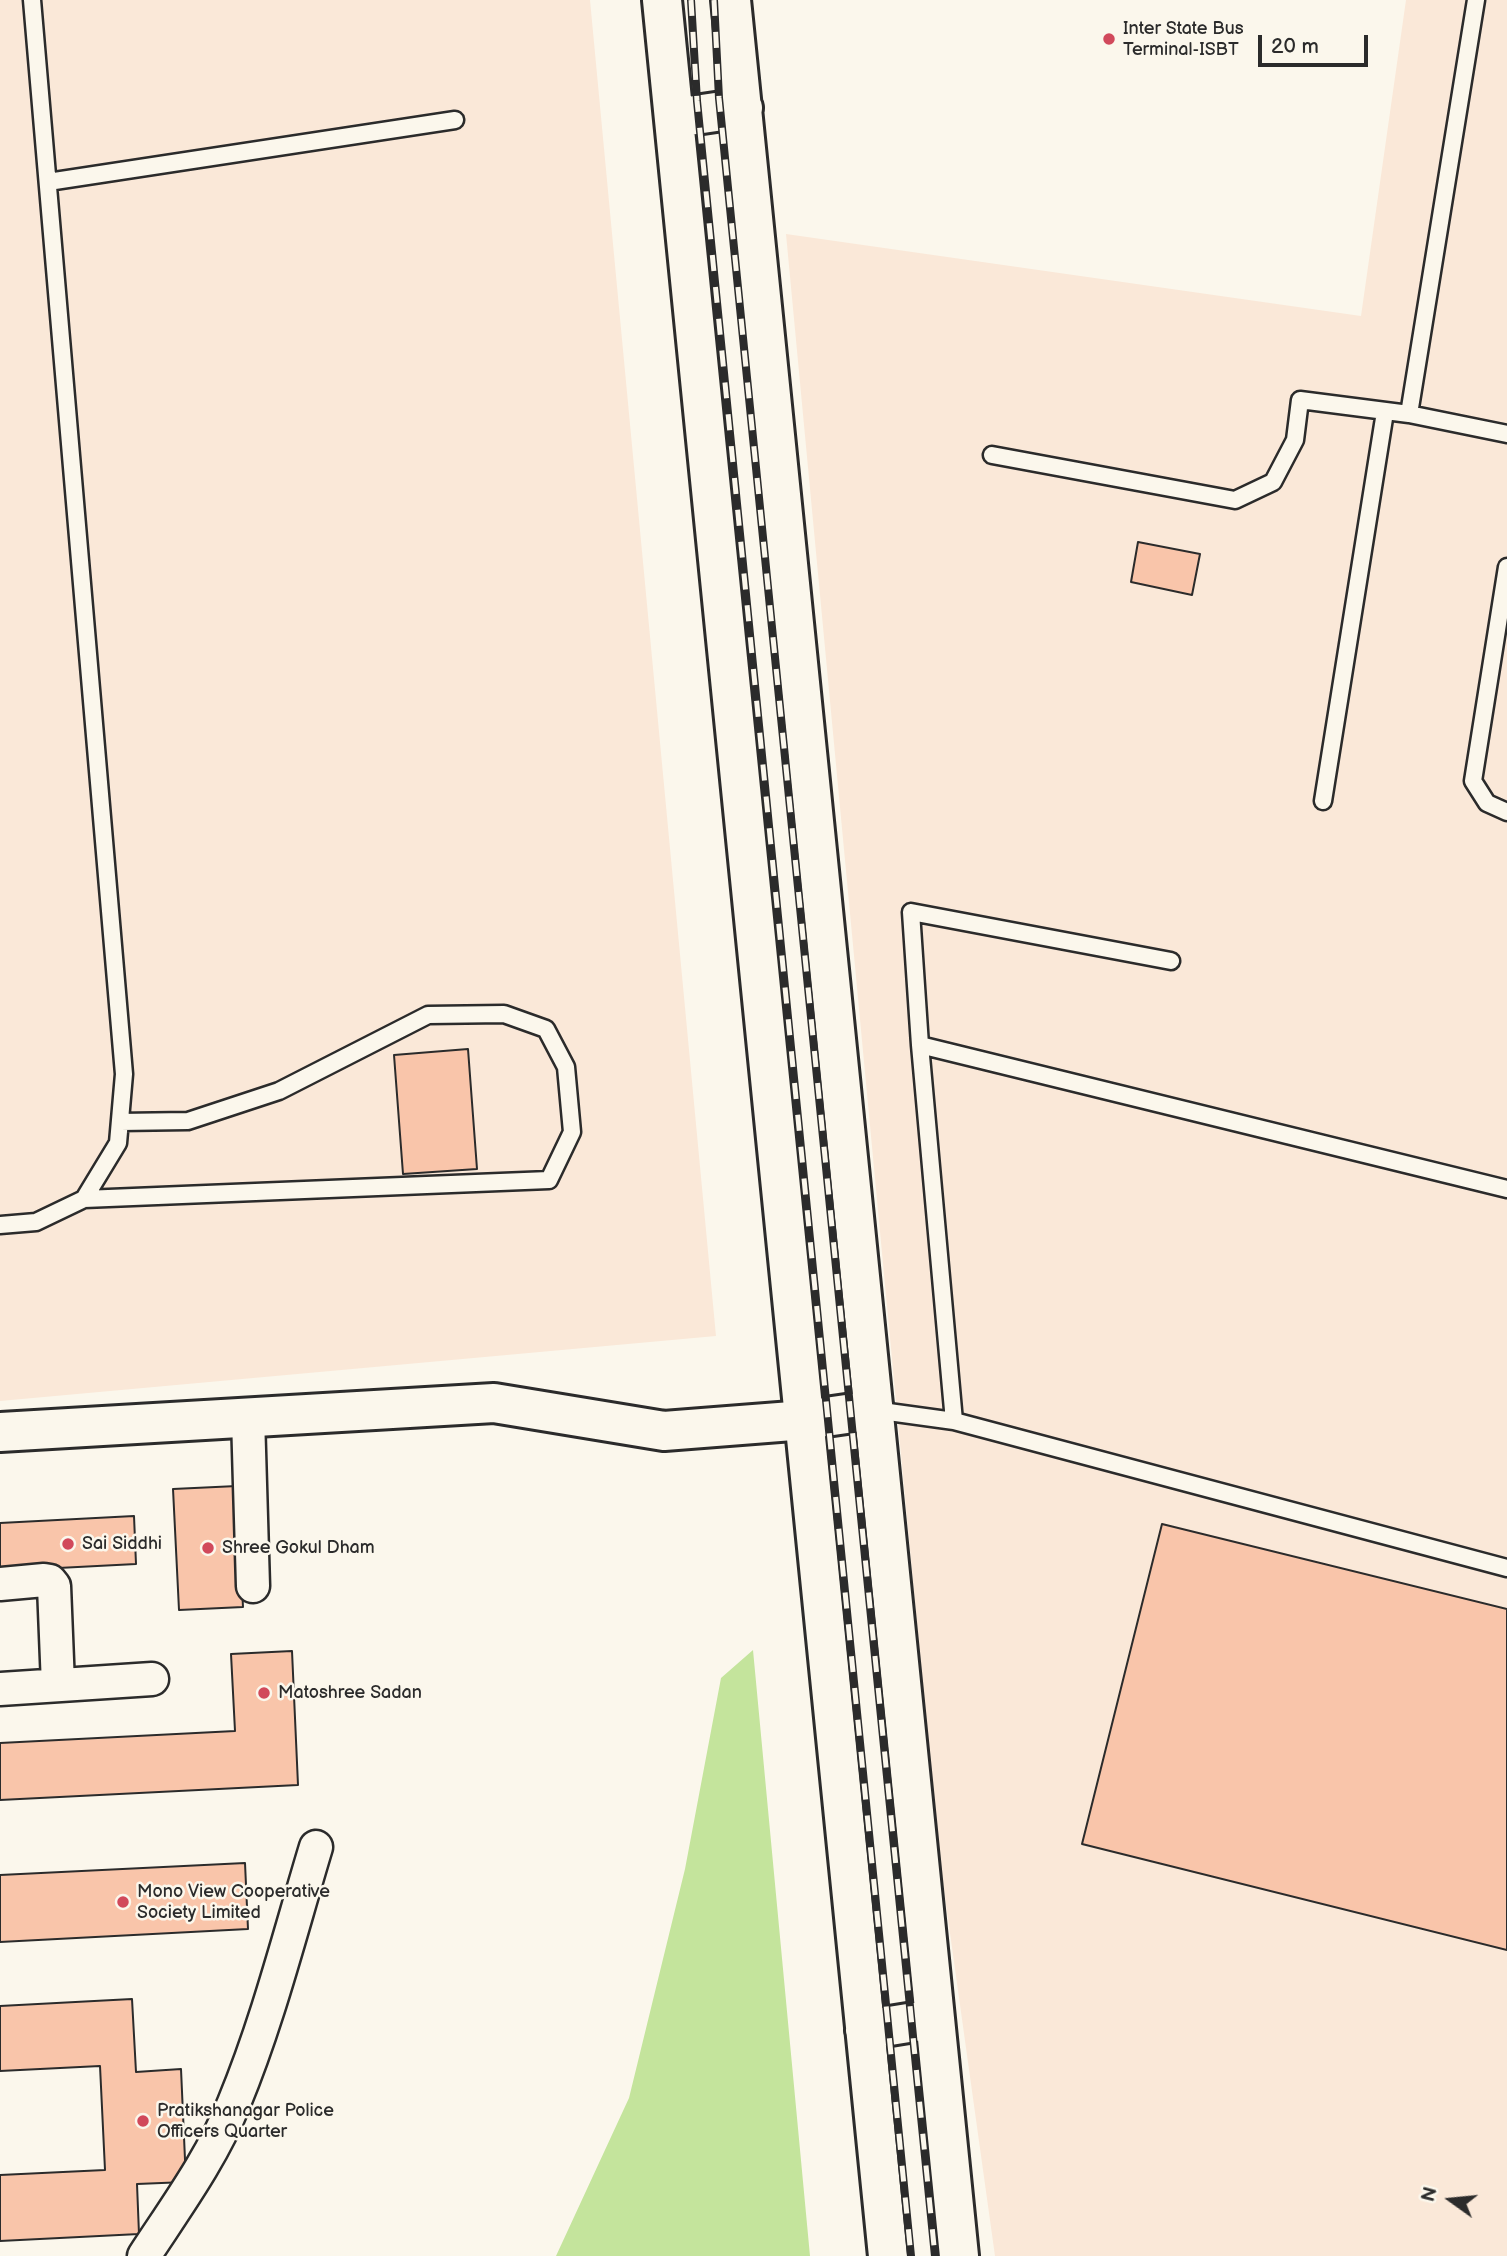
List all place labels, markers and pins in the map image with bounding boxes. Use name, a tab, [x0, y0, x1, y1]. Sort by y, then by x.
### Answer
place label: Inter State Bus Terminal-ISBT	[1123, 18, 1244, 60]
marker: Inter State Bus Terminal-ISBT	[1101, 31, 1117, 47]
place label: Sai Siddhi	[82, 1533, 162, 1555]
marker: Sai Siddhi	[60, 1536, 76, 1552]
place label: Shree Gokul Dham	[222, 1537, 375, 1559]
marker: Shree Gokul Dham	[200, 1540, 216, 1556]
place label: Matoshree Sadan	[278, 1682, 422, 1704]
marker: Matoshree Sadan	[256, 1685, 272, 1701]
place label: Mono View Cooperative Society Limited	[137, 1881, 330, 1924]
marker: Mono View Cooperative Society Limited	[115, 1894, 131, 1910]
place label: Pratikshanagar Police Officers Quarter	[157, 2100, 334, 2142]
marker: Pratikshanagar Police Officers Quarter	[135, 2113, 151, 2129]

